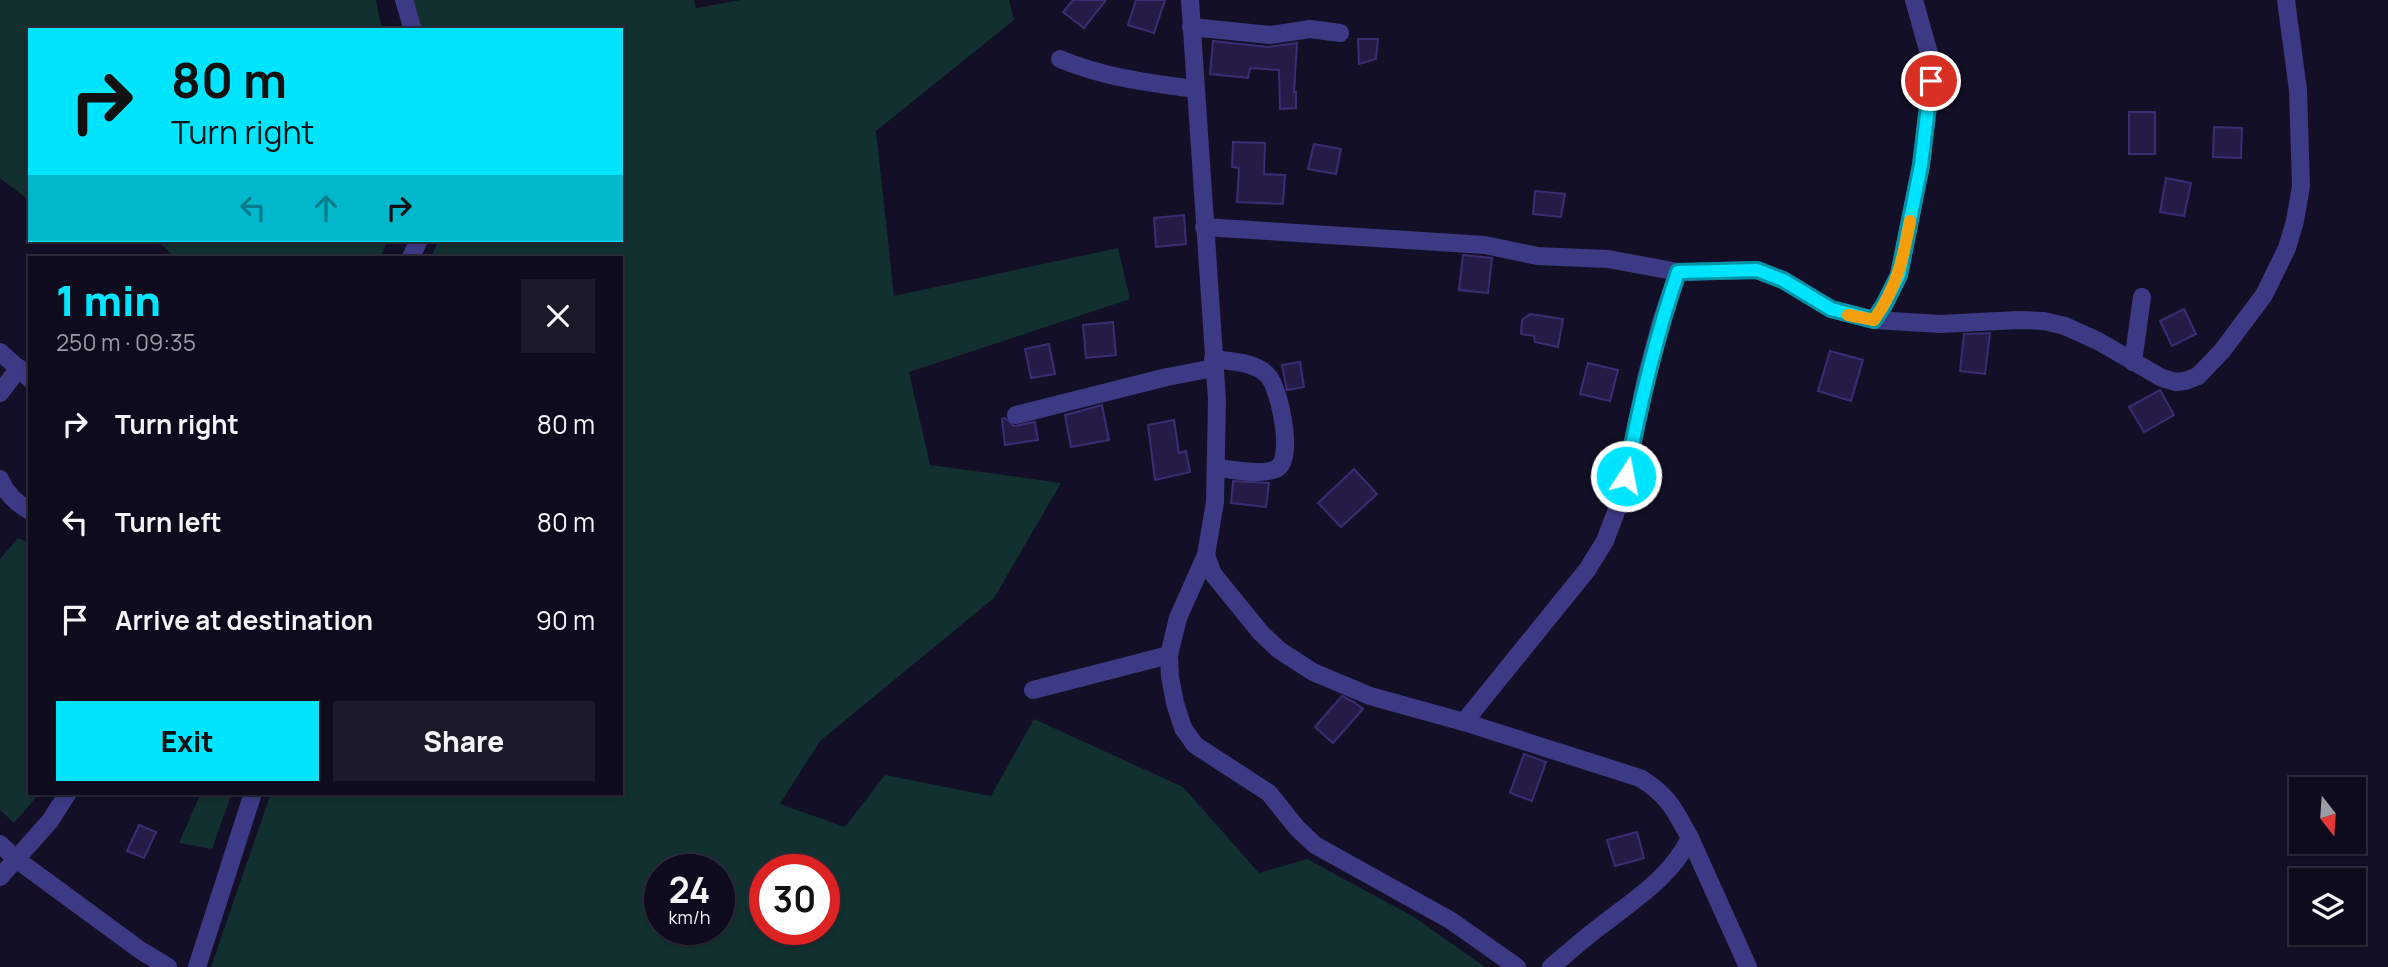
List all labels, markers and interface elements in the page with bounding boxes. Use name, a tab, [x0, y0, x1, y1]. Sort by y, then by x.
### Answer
text: 80 m	[171, 46, 287, 113]
pin	[1901, 51, 1961, 111]
icon: right	[56, 56, 147, 147]
icon: arrive	[1912, 62, 1950, 100]
text: Turn right	[171, 110, 314, 154]
icon: left	[234, 189, 272, 227]
icon: ahead	[307, 189, 345, 227]
icon: right	[380, 189, 418, 227]
text: 1 min	[56, 271, 161, 329]
button: close	[521, 279, 595, 353]
text: 250 m · 09:35	[56, 326, 196, 358]
icon: right	[56, 405, 94, 443]
text: Turn right	[115, 406, 239, 442]
text: 80 m	[537, 406, 595, 442]
position arrow	[1589, 439, 1663, 513]
icon: left	[56, 503, 94, 541]
text: Turn left	[115, 504, 222, 540]
text: 80 m	[537, 504, 595, 540]
icon: arrive	[56, 601, 94, 639]
text: Arrive at destination	[115, 602, 373, 638]
text: 90 m	[536, 602, 595, 638]
button: Exit	[56, 701, 319, 781]
button: Share	[333, 701, 595, 781]
north arrow	[2289, 777, 2366, 854]
map controls	[2289, 777, 2366, 945]
speed limit sign: 30	[749, 854, 840, 945]
text: 24	[669, 866, 710, 914]
button: layers	[2289, 868, 2366, 945]
text: km/h	[669, 905, 710, 929]

